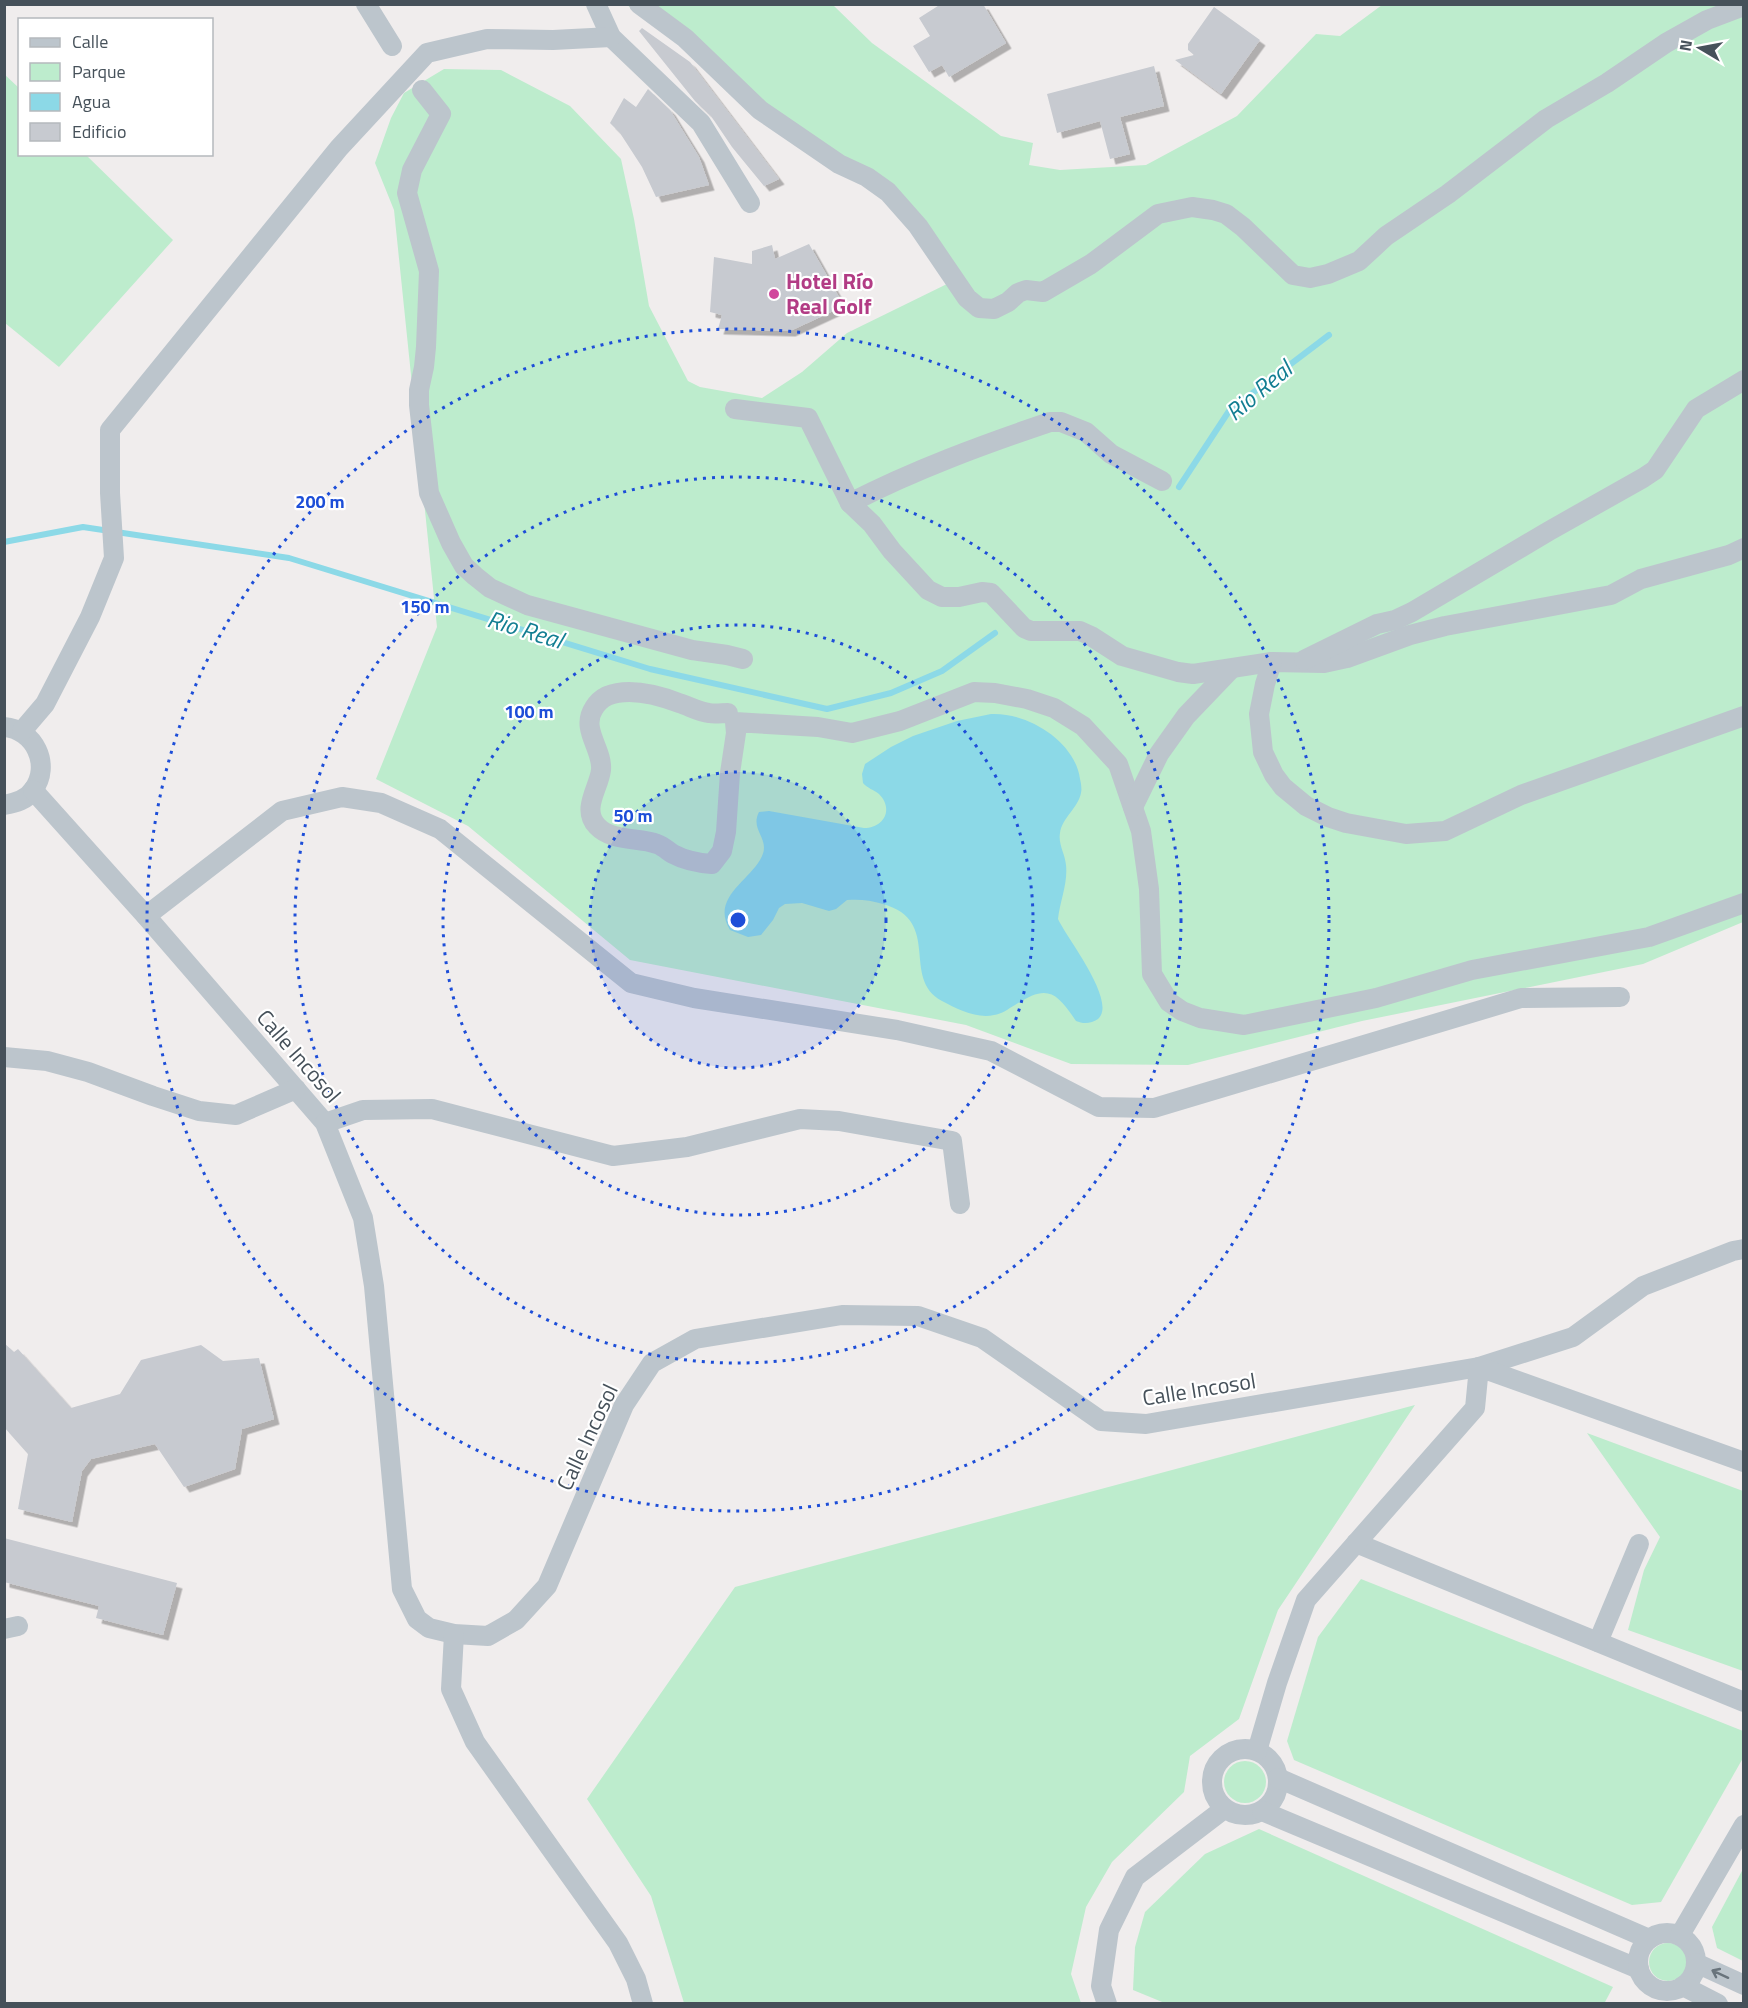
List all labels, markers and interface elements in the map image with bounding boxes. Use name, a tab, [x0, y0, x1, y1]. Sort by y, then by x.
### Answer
legend	[18, 18, 213, 156]
north arrow	[1670, 18, 1730, 78]
text: Calle	[72, 28, 108, 55]
text: N	[1672, 38, 1698, 53]
text: Parque	[72, 58, 126, 85]
text: Agua	[72, 88, 110, 115]
text: Edificio	[72, 118, 126, 145]
place label: Hotel Río Real Golf	[786, 264, 874, 323]
marker: Hotel Río Real Golf	[767, 287, 781, 301]
water label: Rio Real	[1217, 350, 1302, 429]
text: 200 m	[295, 488, 345, 515]
text: 150 m	[400, 593, 450, 620]
water label: Rio Real	[483, 601, 570, 658]
text: 100 m	[504, 698, 554, 725]
text: 50 m	[613, 802, 653, 829]
centre of rings	[728, 910, 748, 930]
street label: Calle Incosol	[249, 1002, 349, 1110]
street label: Calle Incosol	[1140, 1363, 1258, 1415]
street label: Calle Incosol	[547, 1378, 627, 1496]
one-way arrow	[1711, 1967, 1729, 1979]

